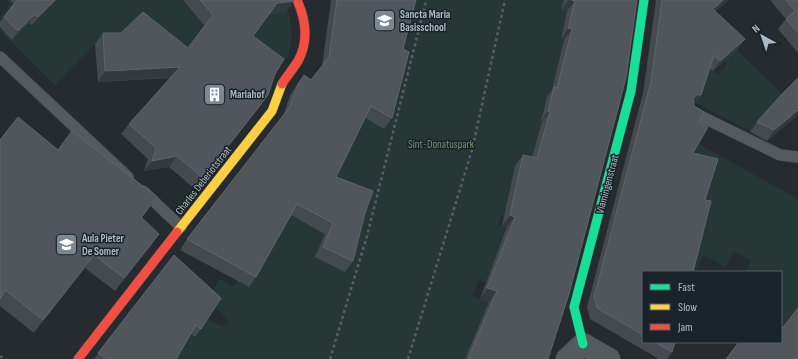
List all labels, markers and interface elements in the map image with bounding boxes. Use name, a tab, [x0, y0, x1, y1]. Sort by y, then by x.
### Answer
school or university icon: Sancta Maria Basisschool	[372, 7, 398, 33]
place label: Sancta Maria Basisschool	[400, 8, 451, 34]
north arrow	[742, 16, 782, 56]
text: N	[749, 22, 762, 36]
building icon: Mariahof	[201, 81, 227, 107]
place label: Mariahof	[230, 88, 265, 101]
park label: Sint-Donatuspark	[408, 138, 475, 151]
street label: Charles Deberiotstraat	[173, 143, 235, 217]
street label: Vlamingenstraat	[593, 153, 622, 215]
school or university icon: Aula Pieter De Somer	[54, 231, 80, 257]
place label: Aula Pieter De Somer	[81, 232, 125, 258]
legend	[642, 271, 782, 343]
text: Fast	[678, 280, 695, 295]
text: Slow	[678, 300, 697, 315]
text: Jam	[677, 320, 693, 335]

